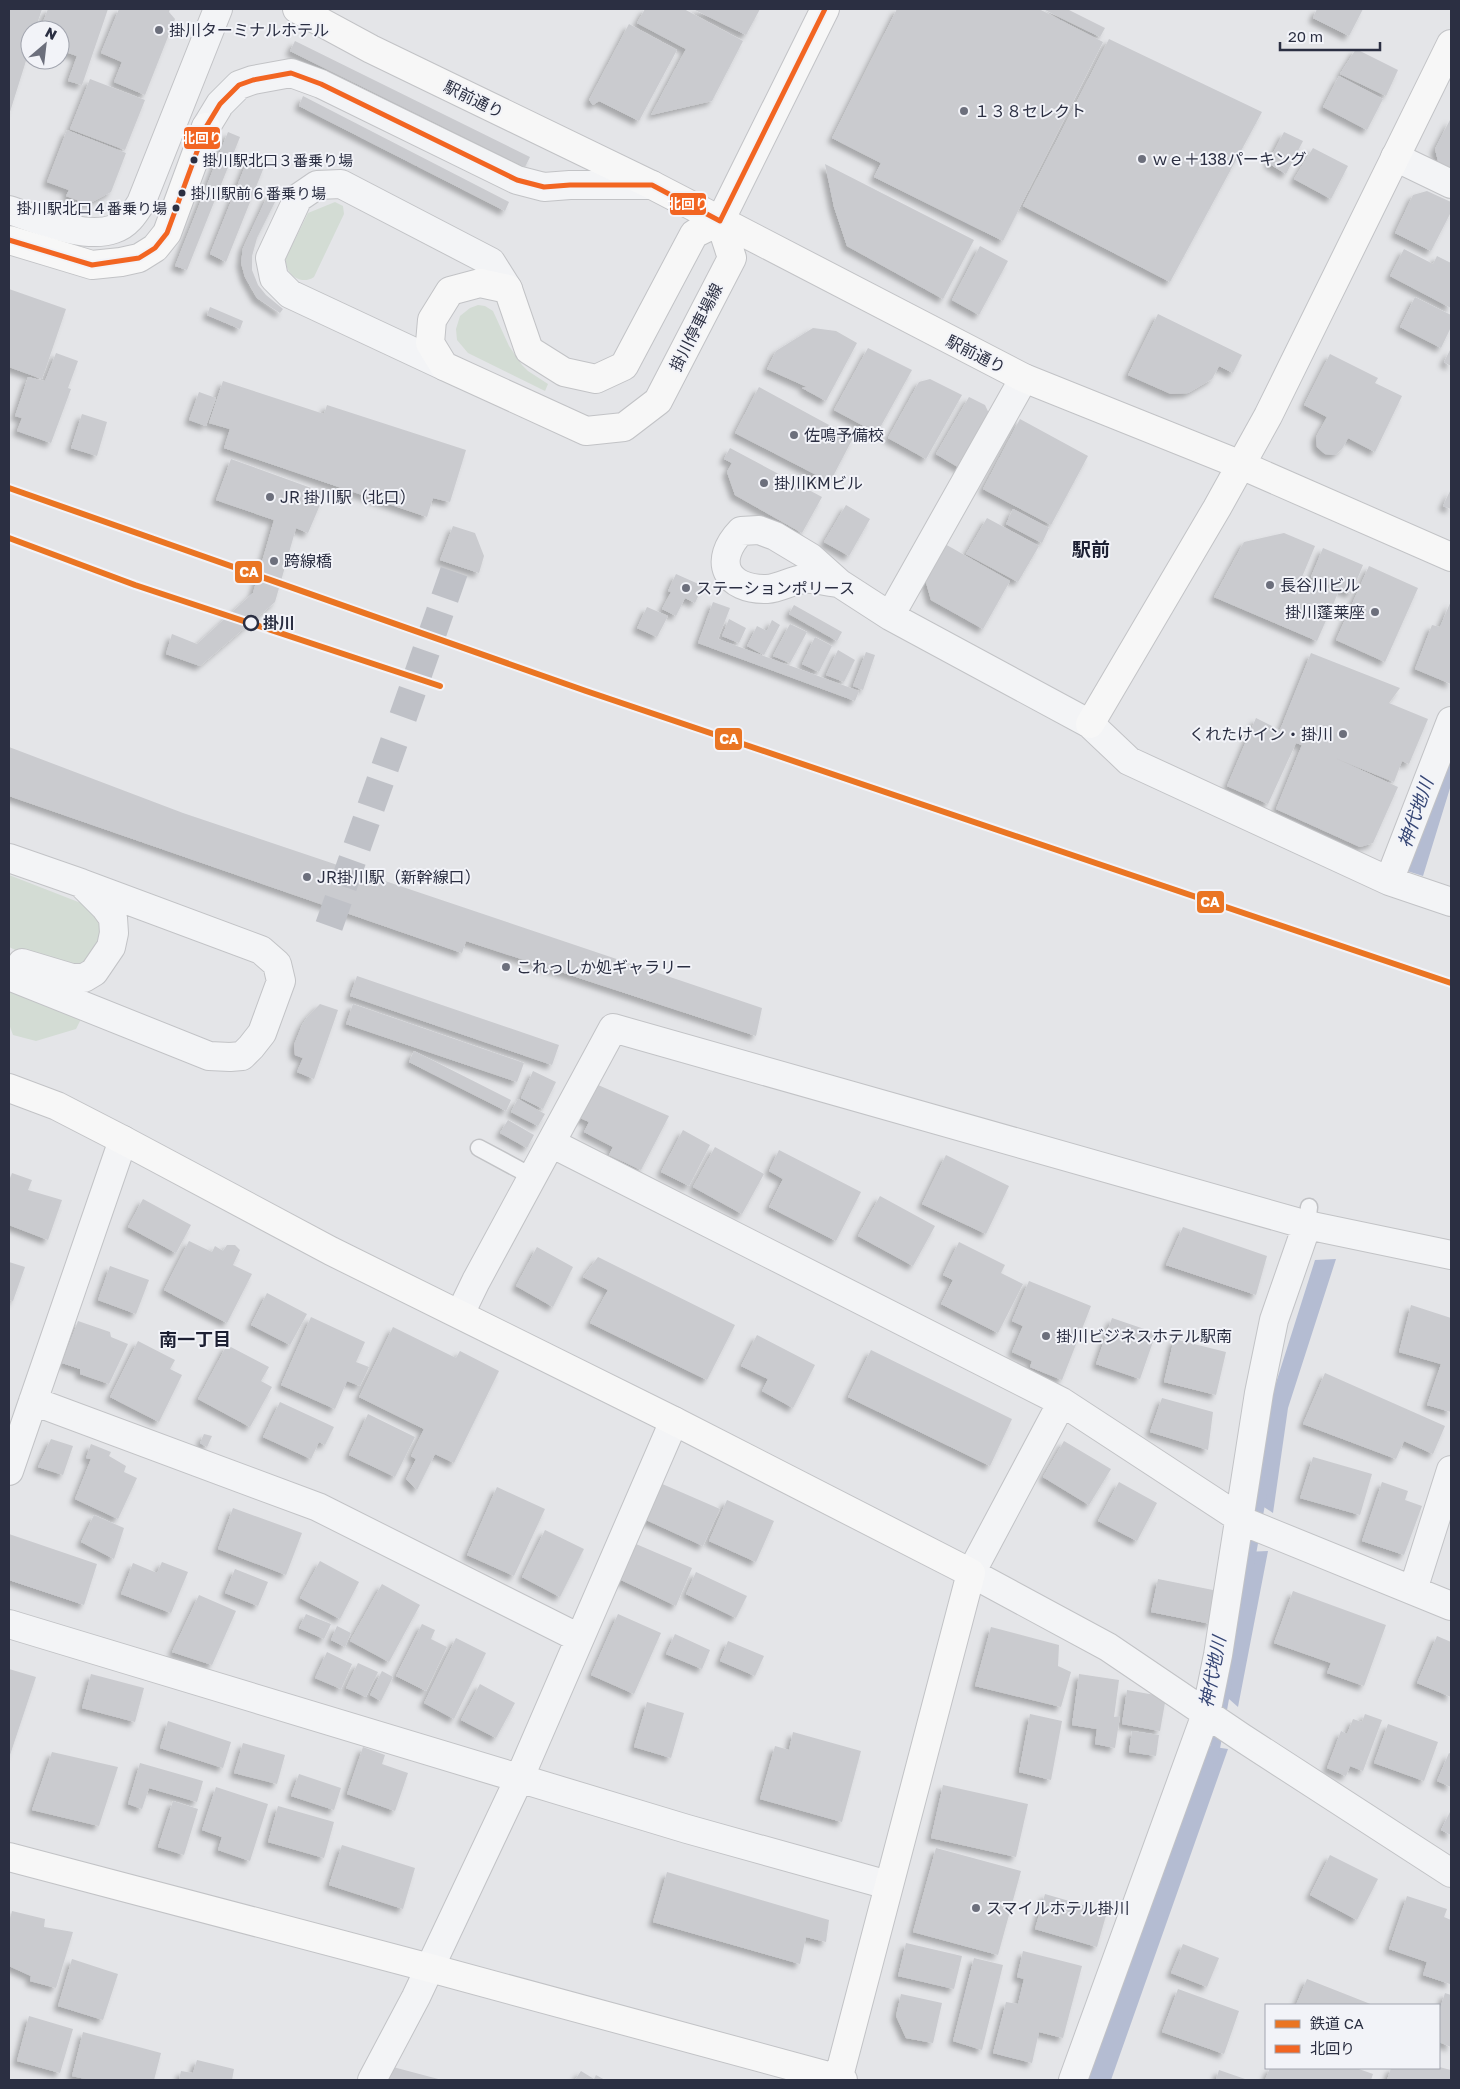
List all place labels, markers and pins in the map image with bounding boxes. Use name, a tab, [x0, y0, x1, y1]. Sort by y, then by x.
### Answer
place label: 掛川ターミナルホテル	[169, 20, 329, 40]
marker: 掛川ターミナルホテル	[153, 24, 165, 36]
place label: １３８セレクト	[974, 101, 1086, 121]
marker: １３８セレクト	[958, 105, 970, 117]
place label: ｗｅ＋138パーキング	[1152, 149, 1306, 169]
place label: 掛川駅北口３番乗り場	[203, 151, 353, 169]
marker: ｗｅ＋138パーキング	[1136, 153, 1148, 165]
marker: 掛川駅北口３番乗り場	[189, 155, 199, 165]
place label: 掛川駅前６番乗り場	[191, 184, 326, 202]
marker: 掛川駅前６番乗り場	[177, 188, 187, 198]
place label: 掛川駅北口４番乗り場	[17, 199, 167, 217]
marker: 掛川駅北口４番乗り場	[171, 203, 181, 213]
place label: 佐鳴予備校	[804, 425, 884, 445]
marker: 佐鳴予備校	[788, 429, 800, 441]
place label: 掛川KMビル	[774, 473, 863, 493]
marker: 掛川KMビル	[758, 477, 770, 489]
place label: JR 掛川駅（北口）	[280, 487, 416, 507]
marker: JR 掛川駅（北口）	[264, 491, 276, 503]
place label: 跨線橋	[284, 551, 332, 571]
marker: 跨線橋	[268, 555, 280, 567]
place label: 長谷川ビル	[1280, 575, 1360, 595]
place label: ステーションポリース	[696, 578, 855, 598]
marker: 長谷川ビル	[1264, 579, 1276, 591]
marker: ステーションポリース	[680, 582, 692, 594]
place label: 掛川蓬莱座	[1285, 602, 1365, 622]
marker: 掛川蓬莱座	[1369, 606, 1381, 618]
place label: 掛川	[263, 613, 295, 633]
marker: 掛川	[243, 615, 259, 631]
place label: くれたけイン・掛川	[1189, 724, 1333, 744]
marker: くれたけイン・掛川	[1337, 728, 1349, 740]
place label: JR掛川駅（新幹線口）	[317, 867, 481, 887]
marker: JR掛川駅（新幹線口）	[301, 871, 313, 883]
place label: これっしか処ギャラリー	[516, 957, 692, 977]
marker: これっしか処ギャラリー	[500, 961, 512, 973]
place label: 掛川ビジネスホテル駅南	[1056, 1326, 1232, 1346]
marker: 掛川ビジネスホテル駅南	[1040, 1330, 1052, 1342]
place label: スマイルホテル掛川	[986, 1898, 1130, 1918]
marker: スマイルホテル掛川	[970, 1902, 982, 1914]

